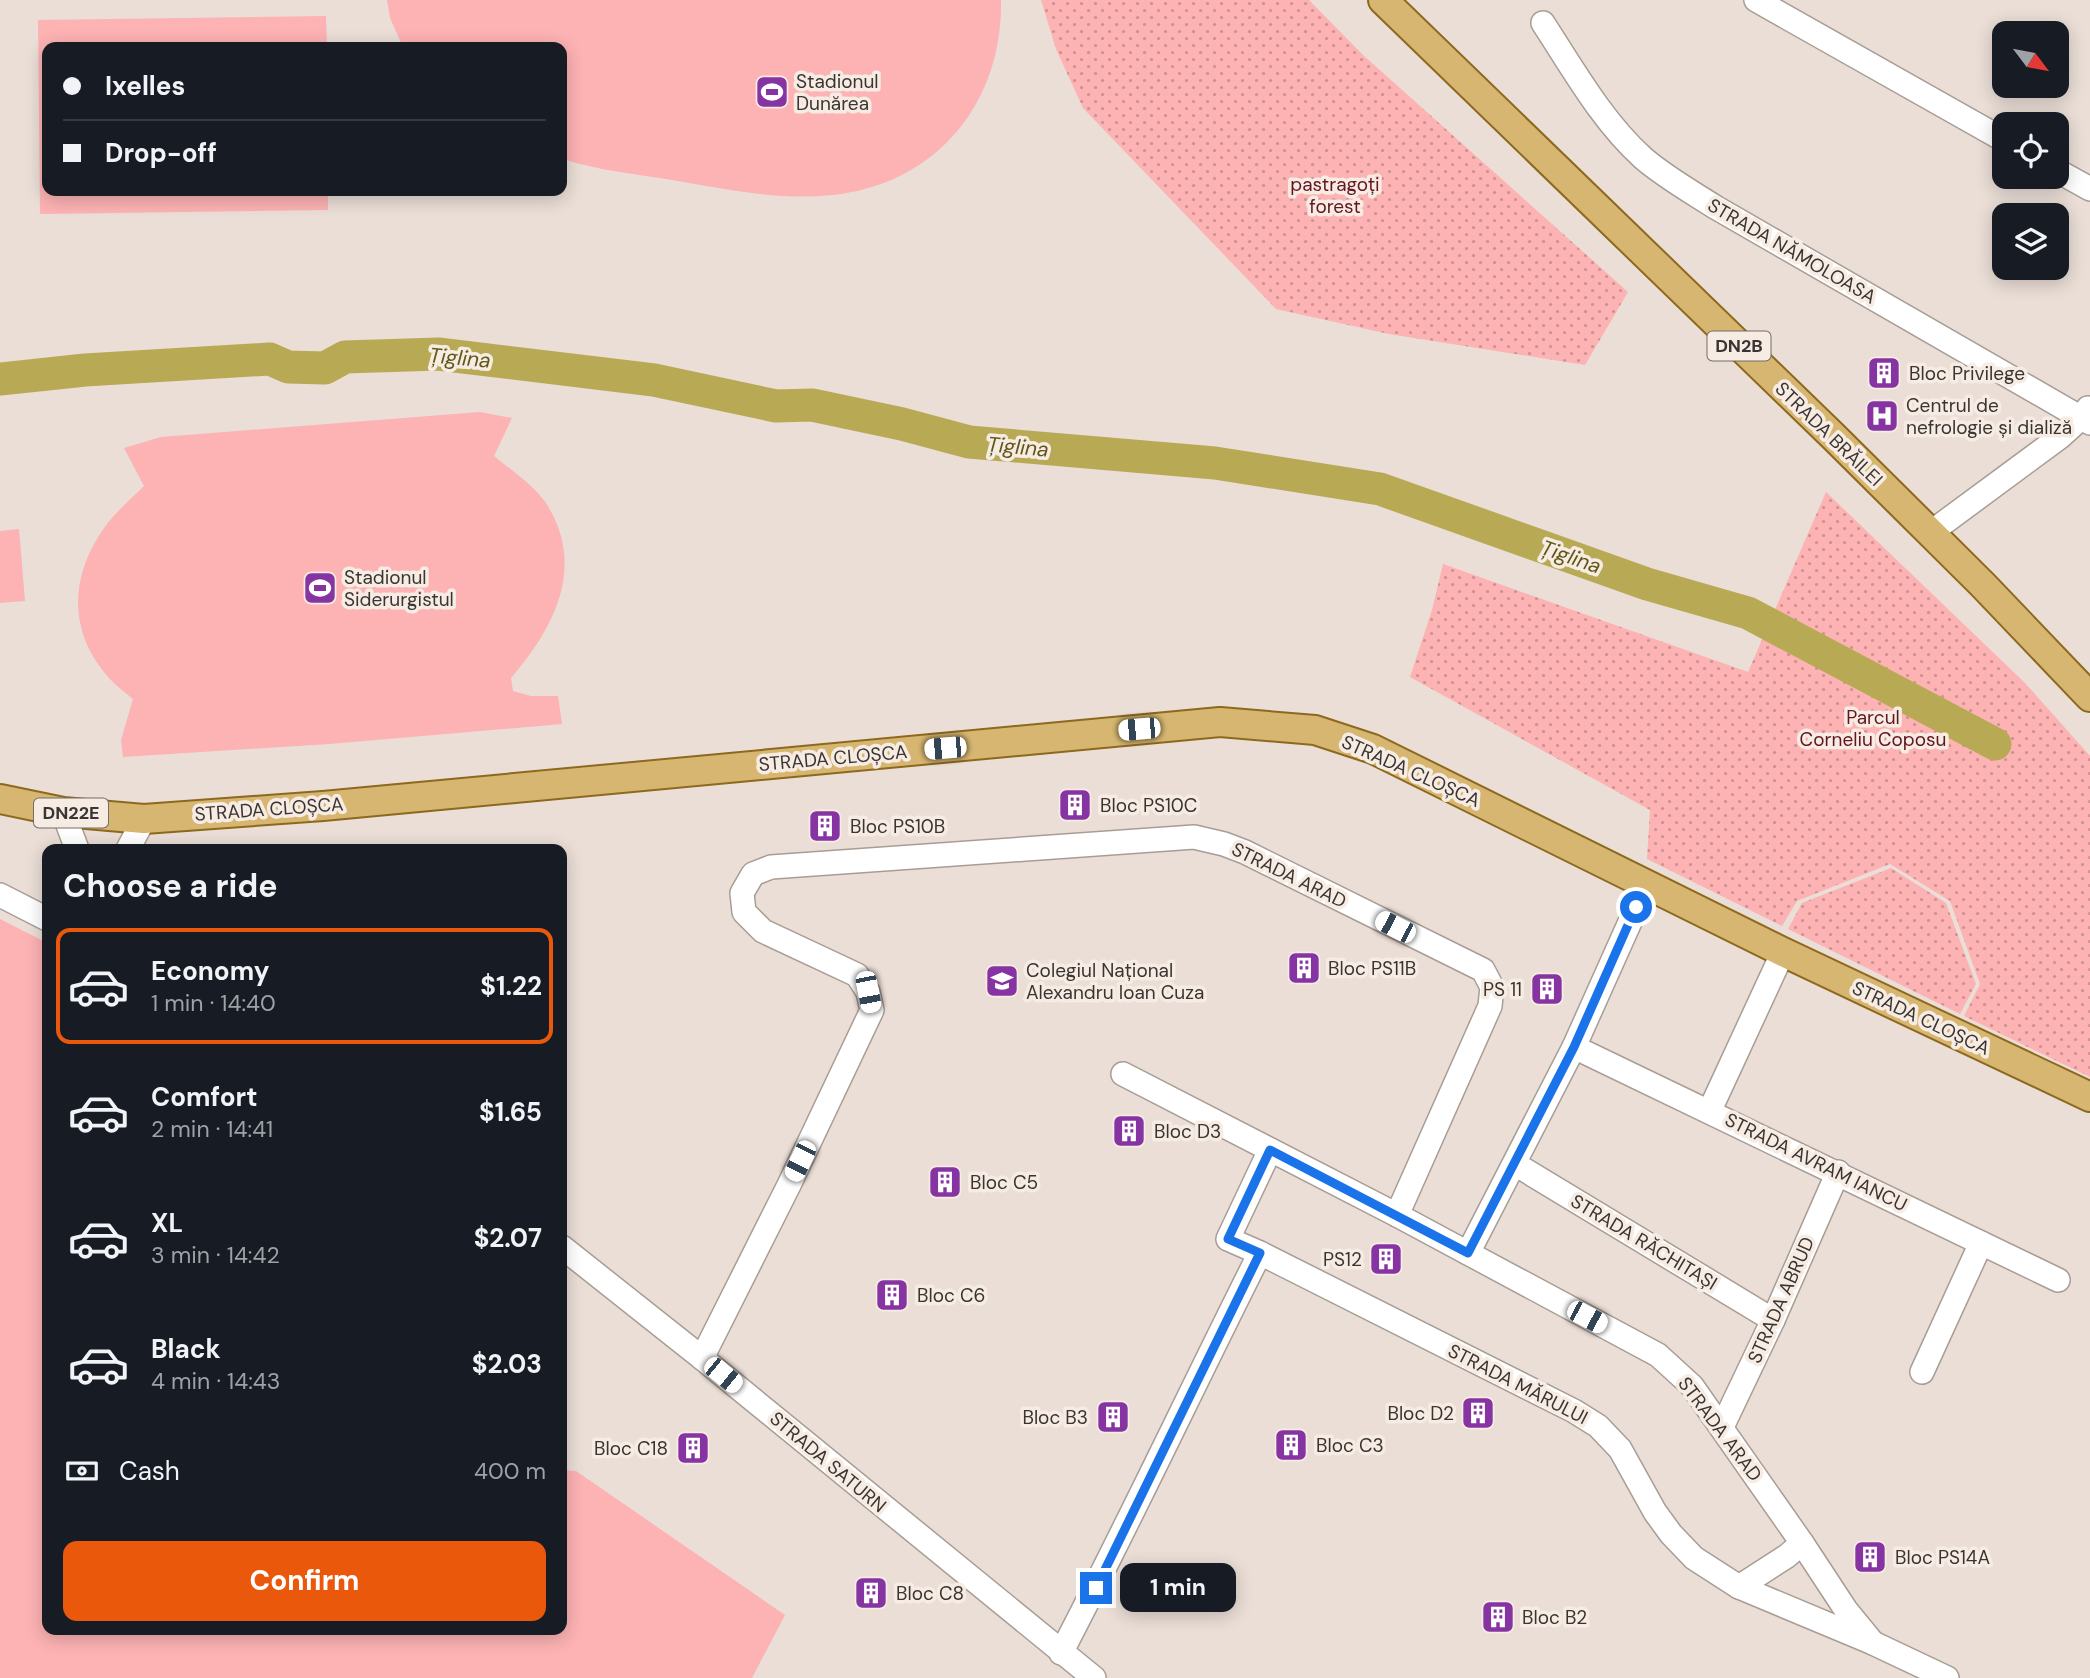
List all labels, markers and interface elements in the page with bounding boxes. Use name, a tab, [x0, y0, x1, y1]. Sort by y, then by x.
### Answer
north arrow	[1992, 21, 2068, 98]
map controls	[1992, 21, 2069, 280]
text: Ixelles	[105, 69, 185, 103]
place label: Stadionul Dunărea	[796, 69, 879, 116]
sports icon: Stadionul Dunărea	[753, 73, 791, 111]
button: locate	[1992, 112, 2069, 189]
text: Drop-off	[105, 136, 217, 170]
park label: pastragoți forest	[1290, 172, 1380, 219]
street label: STRADA NĂMOLOASA	[1703, 193, 1881, 310]
button: layers	[1992, 203, 2069, 280]
road number: DN2B	[1708, 332, 1770, 360]
water label: Țiglina	[428, 341, 492, 375]
building icon: Bloc Privilege	[1865, 354, 1903, 392]
place label: Bloc Privilege	[1909, 361, 2025, 386]
street label: STRADA BRĂILEI	[1770, 376, 1888, 492]
place label: Centrul de nefrologie și dializă	[1906, 393, 2072, 440]
hospital icon: Centrul de nefrologie și dializă	[1863, 397, 1901, 435]
water label: Țiglina	[986, 430, 1050, 464]
water label: Țiglina	[1537, 534, 1605, 580]
place label: Stadionul Siderurgistul	[344, 565, 454, 612]
sports icon: Stadionul Siderurgistul	[301, 569, 339, 607]
park label: Parcul Corneliu Coposu	[1800, 705, 1946, 752]
car	[1118, 717, 1161, 741]
street label: STRADA CLOȘCA	[1338, 729, 1485, 813]
car	[924, 736, 967, 760]
street label: STRADA CLOȘCA	[758, 739, 909, 777]
building icon: Bloc PS10C	[1056, 786, 1094, 824]
street label: STRADA CLOȘCA	[194, 791, 345, 827]
place label: Bloc PS10C	[1100, 793, 1197, 818]
road number: DN22E	[34, 798, 108, 828]
building icon: Bloc PS10B	[806, 807, 844, 845]
place label: Bloc PS10B	[850, 814, 945, 839]
street label: STRADA ARAD	[1228, 836, 1350, 914]
text: Choose a ride	[63, 865, 278, 907]
route start	[1620, 891, 1652, 923]
car	[1372, 908, 1419, 946]
building icon: Bloc PS11B	[1285, 949, 1323, 987]
text: Economy	[151, 954, 269, 988]
icon: car	[67, 955, 130, 1018]
place label: Bloc PS11B	[1328, 956, 1416, 981]
place label: Colegiul Național Alexandru Ioan Cuza	[1026, 958, 1204, 1005]
school or university icon: Colegiul Național Alexandru Ioan Cuza	[983, 962, 1021, 1000]
text: $1.22	[480, 969, 542, 1003]
car	[854, 969, 883, 1015]
building icon: PS 11	[1528, 970, 1566, 1008]
street label: STRADA CLOȘCA	[1848, 975, 1994, 1061]
place label: PS 11	[1483, 977, 1522, 1002]
text: 1 min · 14:40	[151, 988, 276, 1018]
text: Comfort	[151, 1080, 257, 1114]
icon: car	[67, 1081, 130, 1144]
text: $1.65	[479, 1095, 542, 1129]
street label: STRADA AVRAM IANCU	[1721, 1107, 1911, 1217]
building icon: Bloc D3	[1110, 1112, 1148, 1150]
text: 2 min · 14:41	[151, 1114, 273, 1144]
place label: Bloc D3	[1154, 1119, 1221, 1144]
car	[782, 1138, 819, 1184]
building icon: Bloc C5	[926, 1163, 964, 1201]
place label: Bloc C5	[970, 1170, 1038, 1195]
street label: STRADA RĂCHITAȘI	[1566, 1188, 1722, 1296]
text: XL	[151, 1206, 183, 1240]
icon: car	[67, 1207, 130, 1270]
text: $2.07	[474, 1221, 542, 1255]
street label: STRADA ABRUD	[1742, 1233, 1820, 1367]
text: 3 min · 14:42	[151, 1240, 280, 1270]
building icon: PS12	[1367, 1240, 1405, 1278]
place label: PS12	[1323, 1247, 1362, 1272]
building icon: Bloc C6	[873, 1276, 911, 1314]
place label: Bloc C6	[917, 1283, 985, 1308]
car	[1564, 1298, 1611, 1336]
text: Black	[151, 1332, 221, 1366]
icon: car	[67, 1333, 130, 1396]
street label: STRADA MĂRULUI	[1444, 1338, 1592, 1430]
text: $2.03	[472, 1347, 542, 1381]
car	[701, 1354, 746, 1396]
text: 4 min · 14:43	[151, 1366, 280, 1396]
street label: STRADA ARAD	[1673, 1372, 1767, 1486]
building icon: Bloc D2	[1459, 1394, 1497, 1432]
building icon: Bloc B3	[1094, 1398, 1132, 1436]
place label: Bloc D2	[1387, 1401, 1454, 1426]
place label: Bloc B3	[1022, 1405, 1088, 1430]
street label: STRADA SATURN	[765, 1406, 891, 1518]
building icon: Bloc C3	[1272, 1426, 1310, 1464]
building icon: Bloc C18	[674, 1429, 712, 1467]
place label: Bloc C3	[1316, 1433, 1384, 1458]
place label: Bloc C18	[594, 1436, 668, 1461]
icon: cash	[63, 1452, 101, 1490]
text: Cash	[119, 1454, 180, 1488]
text: 400 m	[474, 1456, 546, 1486]
building icon: Bloc PS14A	[1851, 1538, 1889, 1576]
button: Confirm	[63, 1541, 546, 1621]
place label: Bloc PS14A	[1895, 1545, 1990, 1570]
callout: 1 min	[1120, 1564, 1236, 1612]
route end	[1080, 1572, 1112, 1604]
text: 1 min	[1150, 1572, 1206, 1602]
building icon: Bloc C8	[852, 1574, 890, 1612]
place label: Bloc C8	[896, 1581, 964, 1606]
building icon: Bloc B2	[1479, 1598, 1517, 1636]
place label: Bloc B2	[1522, 1605, 1587, 1630]

